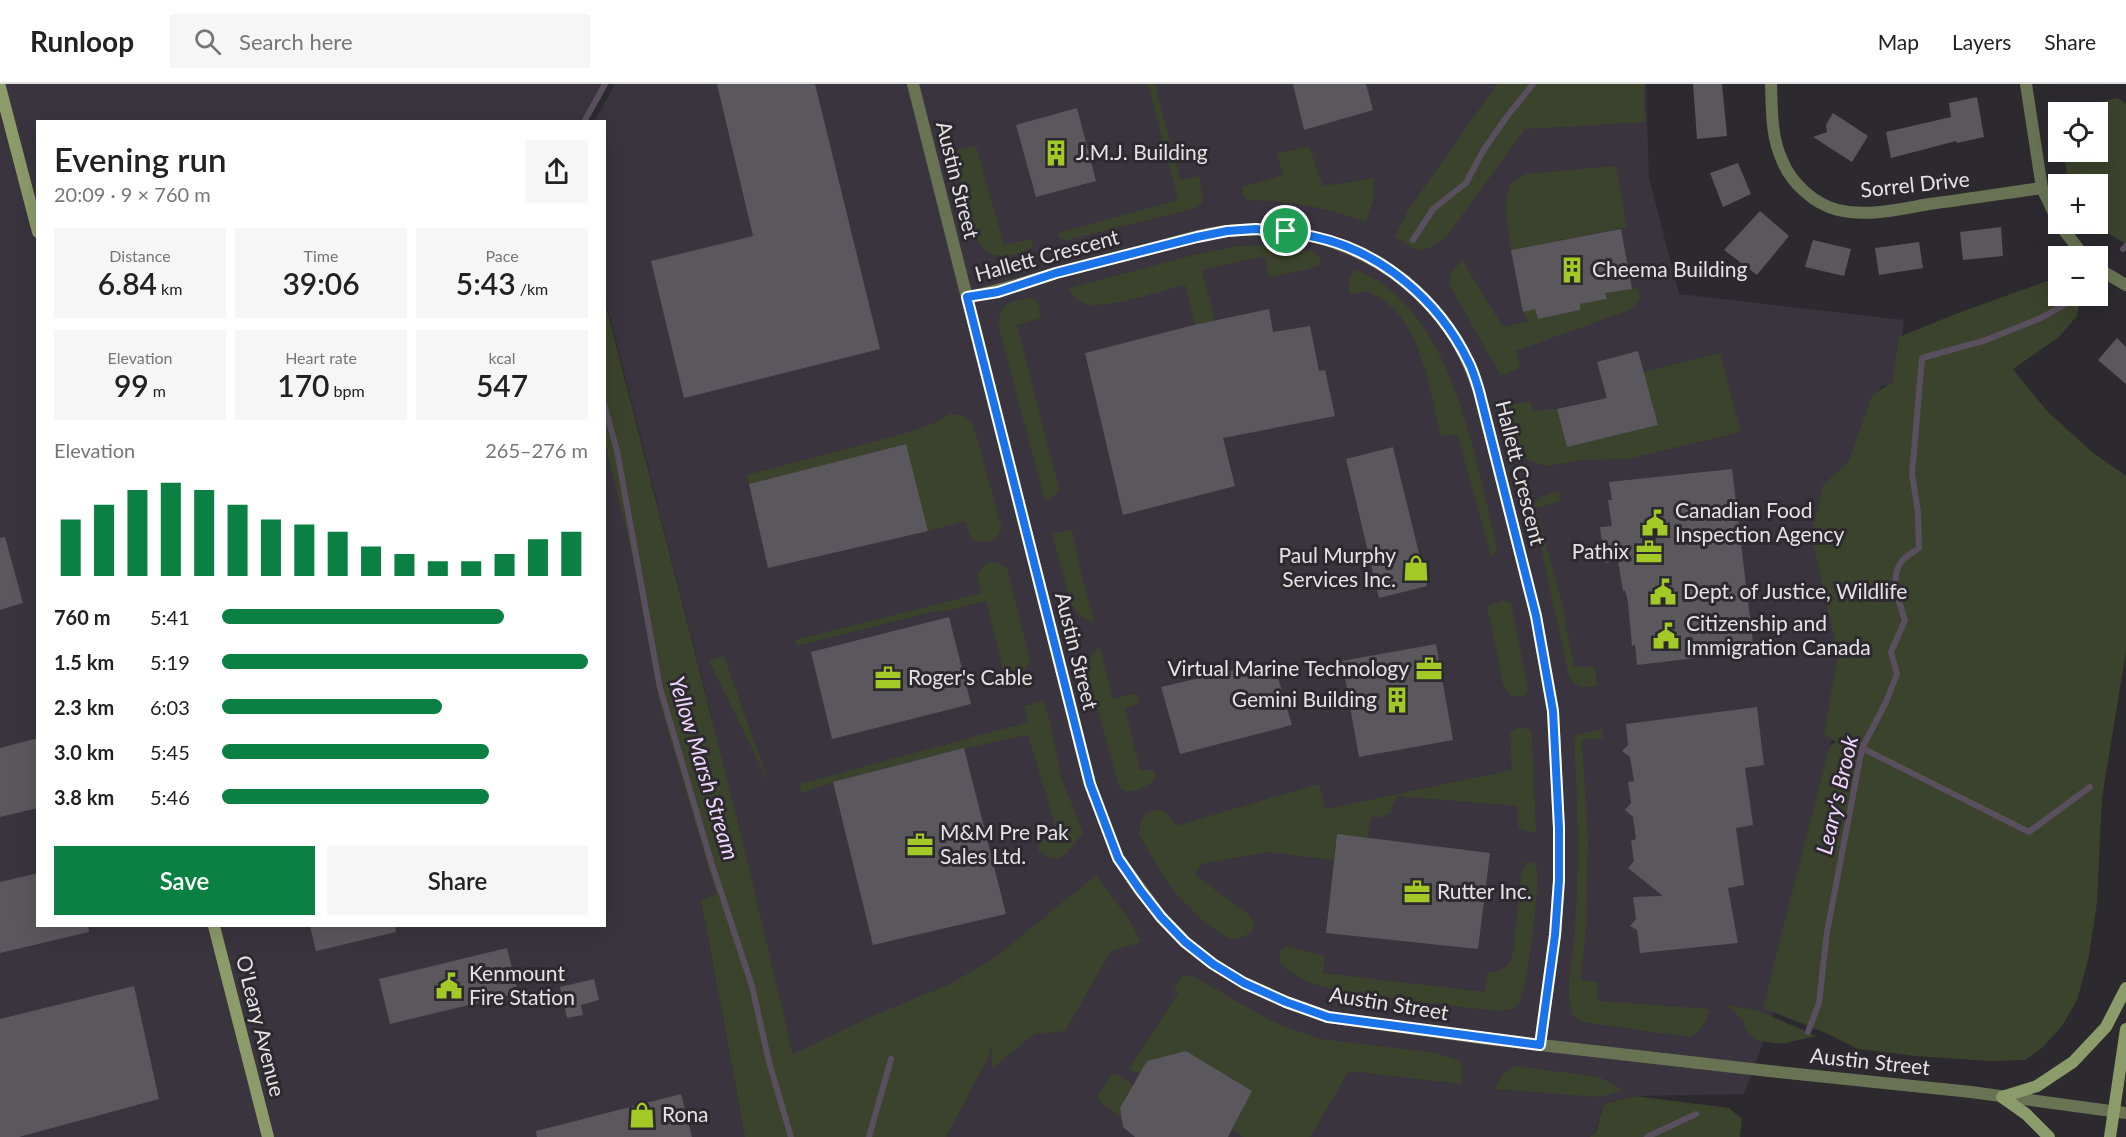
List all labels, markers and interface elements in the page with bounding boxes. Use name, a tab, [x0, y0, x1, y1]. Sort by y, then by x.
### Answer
search box	[170, 14, 590, 68]
text: Runloop	[30, 24, 134, 58]
icon: search	[191, 25, 224, 58]
text: Search here	[239, 28, 353, 55]
text: Map	[1878, 29, 1919, 54]
text: Layers	[1952, 29, 2011, 54]
text: Share	[2044, 29, 2096, 54]
map controls	[2048, 102, 2108, 306]
button: locate	[2048, 102, 2108, 162]
street label: Austin Street	[932, 118, 985, 241]
building icon: J.M.J. Building	[1041, 138, 1071, 168]
text: Evening run	[54, 139, 227, 179]
place label: J.M.J. Building	[1076, 139, 1208, 164]
button: share	[525, 140, 588, 203]
street label: Sorrel Drive	[1859, 165, 1971, 202]
button: +	[2048, 174, 2108, 234]
text: 20:09 · 9 × 760 m	[54, 182, 211, 206]
pin	[1260, 205, 1311, 256]
icon: arrive	[1269, 214, 1302, 247]
street label: Hallett Crescent	[972, 223, 1122, 286]
text: Distance	[109, 246, 171, 265]
text: Time	[304, 246, 338, 265]
text: Pace	[485, 246, 519, 265]
button: −	[2048, 246, 2108, 306]
building icon: Cheema Building	[1557, 255, 1587, 285]
place label: Cheema Building	[1592, 256, 1748, 281]
text: 6.84	[98, 265, 157, 301]
text: 39:06	[282, 265, 360, 301]
text: 5:43	[456, 265, 516, 301]
text: km	[157, 279, 182, 298]
text: /km	[516, 279, 548, 298]
text: Elevation	[108, 348, 173, 367]
text: Heart rate	[285, 348, 357, 367]
text: kcal	[488, 348, 516, 367]
text: 99	[114, 367, 149, 403]
text: 170	[277, 367, 330, 403]
text: 547	[476, 367, 528, 403]
text: m	[149, 381, 166, 400]
text: bpm	[330, 381, 365, 400]
street label: Hallett Crescent	[1491, 398, 1552, 548]
text: Elevation	[54, 438, 135, 462]
text: 265–276 m	[485, 438, 588, 462]
place label: Canadian Food Inspection Agency	[1675, 497, 1844, 546]
public building icon: Canadian Food Inspection Agency	[1640, 508, 1670, 538]
office icon: Pathix	[1634, 537, 1664, 567]
place label: Pathix	[1572, 538, 1630, 563]
place label: Paul Murphy Services Inc.	[1279, 542, 1396, 591]
shop icon: Paul Murphy Services Inc.	[1401, 553, 1431, 583]
public building icon: Dept. of Justice, Wildlife	[1648, 577, 1678, 607]
place label: Dept. of Justice, Wildlife	[1683, 578, 1907, 603]
street label: Austin Street	[1051, 589, 1104, 712]
text: 760 m	[54, 605, 110, 629]
text: 5:41	[150, 605, 190, 629]
place label: Citizenship and Immigration Canada	[1686, 610, 1871, 659]
public building icon: Citizenship and Immigration Canada	[1651, 621, 1681, 651]
text: 1.5 km	[54, 650, 114, 674]
text: 5:19	[150, 650, 190, 674]
office icon: Virtual Marine Technology	[1414, 654, 1444, 684]
place label: Virtual Marine Technology	[1167, 655, 1409, 680]
office icon: Roger's Cable	[873, 663, 903, 693]
place label: Roger's Cable	[908, 664, 1033, 689]
water label: Yellow Marsh Stream	[664, 673, 745, 863]
building icon: Gemini Building	[1382, 685, 1412, 715]
place label: Gemini Building	[1232, 686, 1377, 711]
text: 2.3 km	[54, 695, 114, 719]
text: 6:03	[150, 695, 190, 719]
water label: Leary's Brook	[1810, 732, 1863, 857]
text: 3.0 km	[54, 740, 114, 764]
text: 5:45	[150, 740, 190, 764]
text: 3.8 km	[54, 785, 114, 809]
text: 5:46	[150, 785, 190, 809]
place label: M&M Pre Pak Sales Ltd.	[940, 819, 1069, 868]
office icon: M&M Pre Pak Sales Ltd.	[905, 830, 935, 860]
button: Save	[54, 846, 315, 915]
button: Share	[327, 846, 588, 915]
office icon: Rutter Inc.	[1402, 877, 1432, 907]
place label: Rutter Inc.	[1437, 878, 1532, 903]
street label: O'Leary Avenue	[232, 952, 291, 1099]
place label: Kenmount Fire Station	[469, 960, 575, 1009]
public building icon: Kenmount Fire Station	[434, 971, 464, 1001]
street label: Austin Street	[1328, 981, 1451, 1024]
street label: Austin Street	[1809, 1042, 1932, 1079]
shop icon: Rona	[627, 1100, 657, 1130]
place label: Rona	[662, 1101, 709, 1126]

